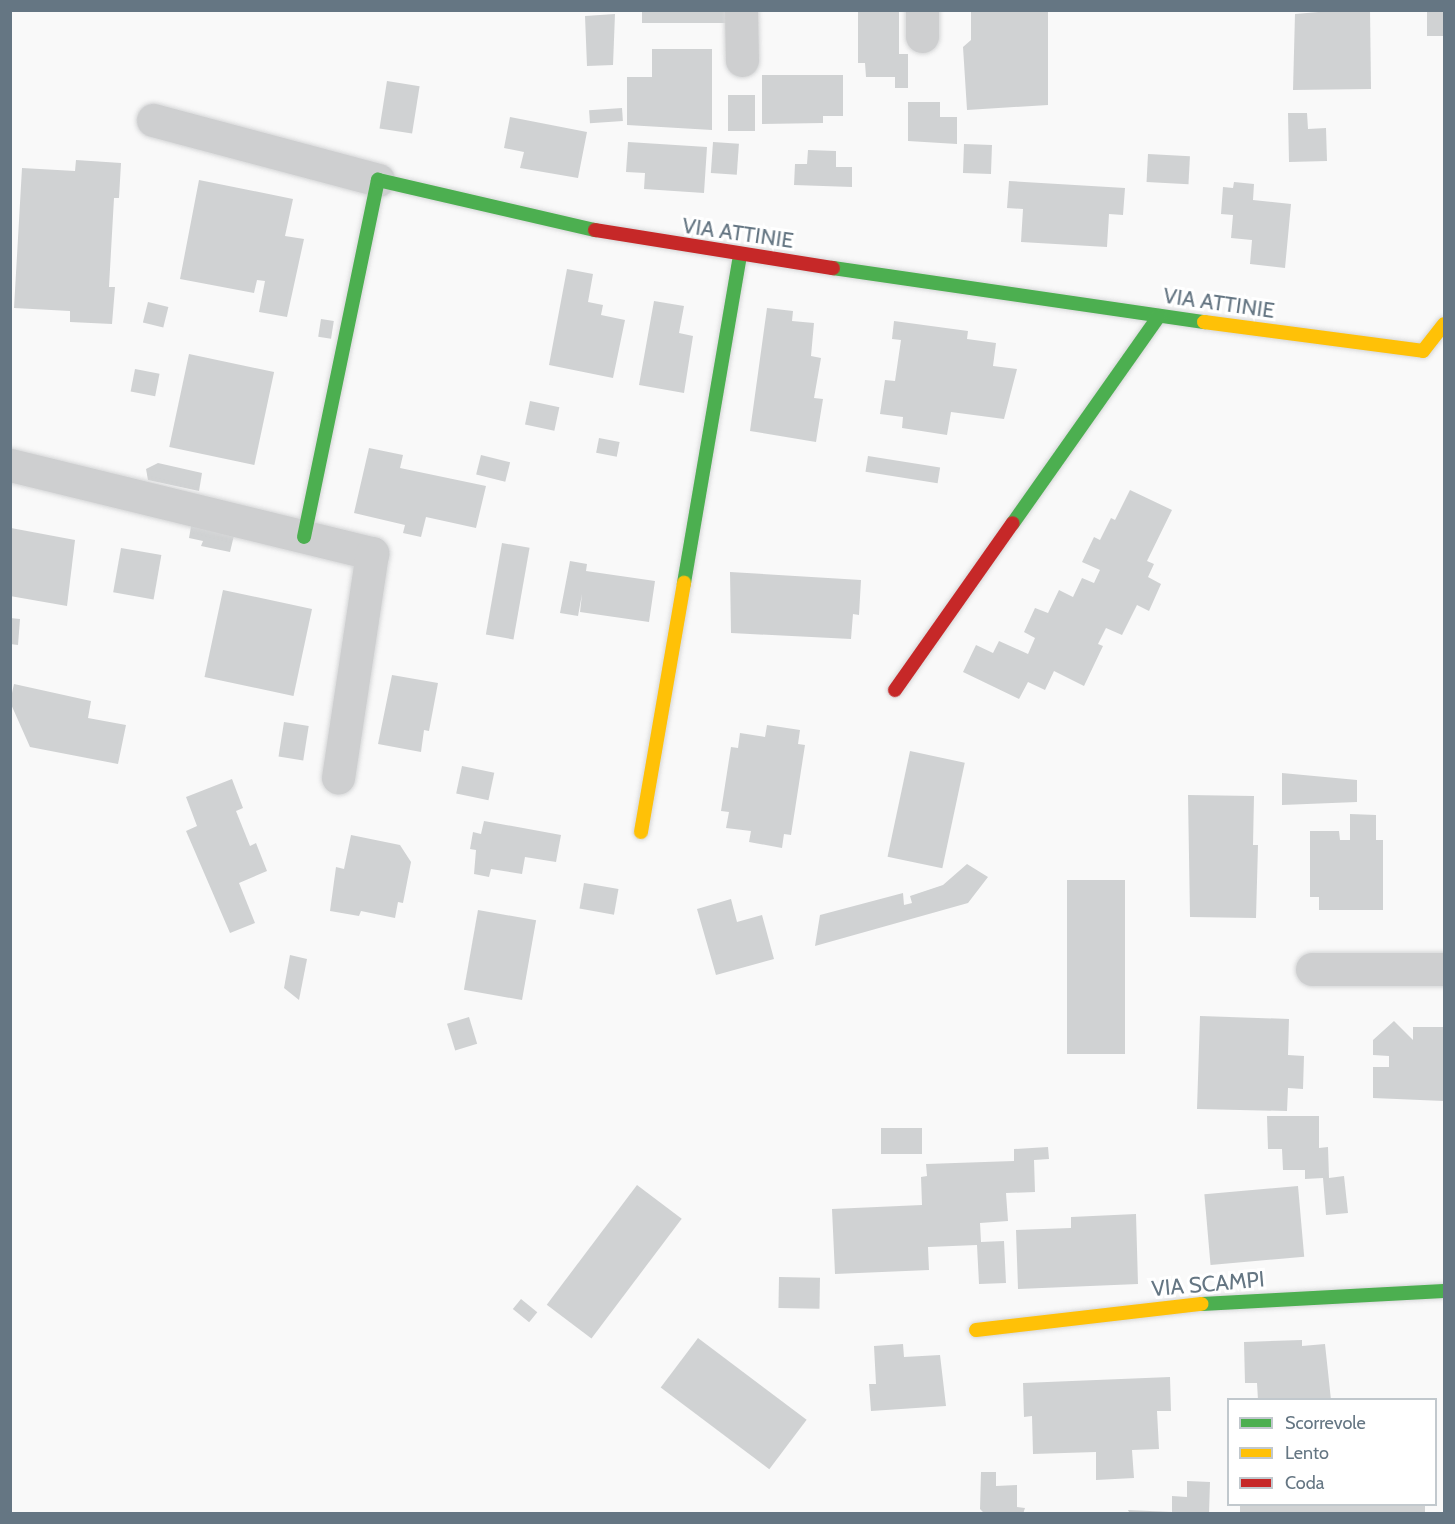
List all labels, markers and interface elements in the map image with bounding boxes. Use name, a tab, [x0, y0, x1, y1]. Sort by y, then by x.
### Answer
street label: VIA ATTINIE	[681, 212, 795, 254]
street label: VIA ATTINIE	[1162, 282, 1276, 324]
street label: VIA SCAMPI	[1150, 1266, 1266, 1302]
legend	[1227, 1398, 1437, 1506]
text: Scorrevole	[1285, 1412, 1366, 1434]
text: Lento	[1285, 1442, 1329, 1464]
text: Coda	[1285, 1472, 1324, 1494]

